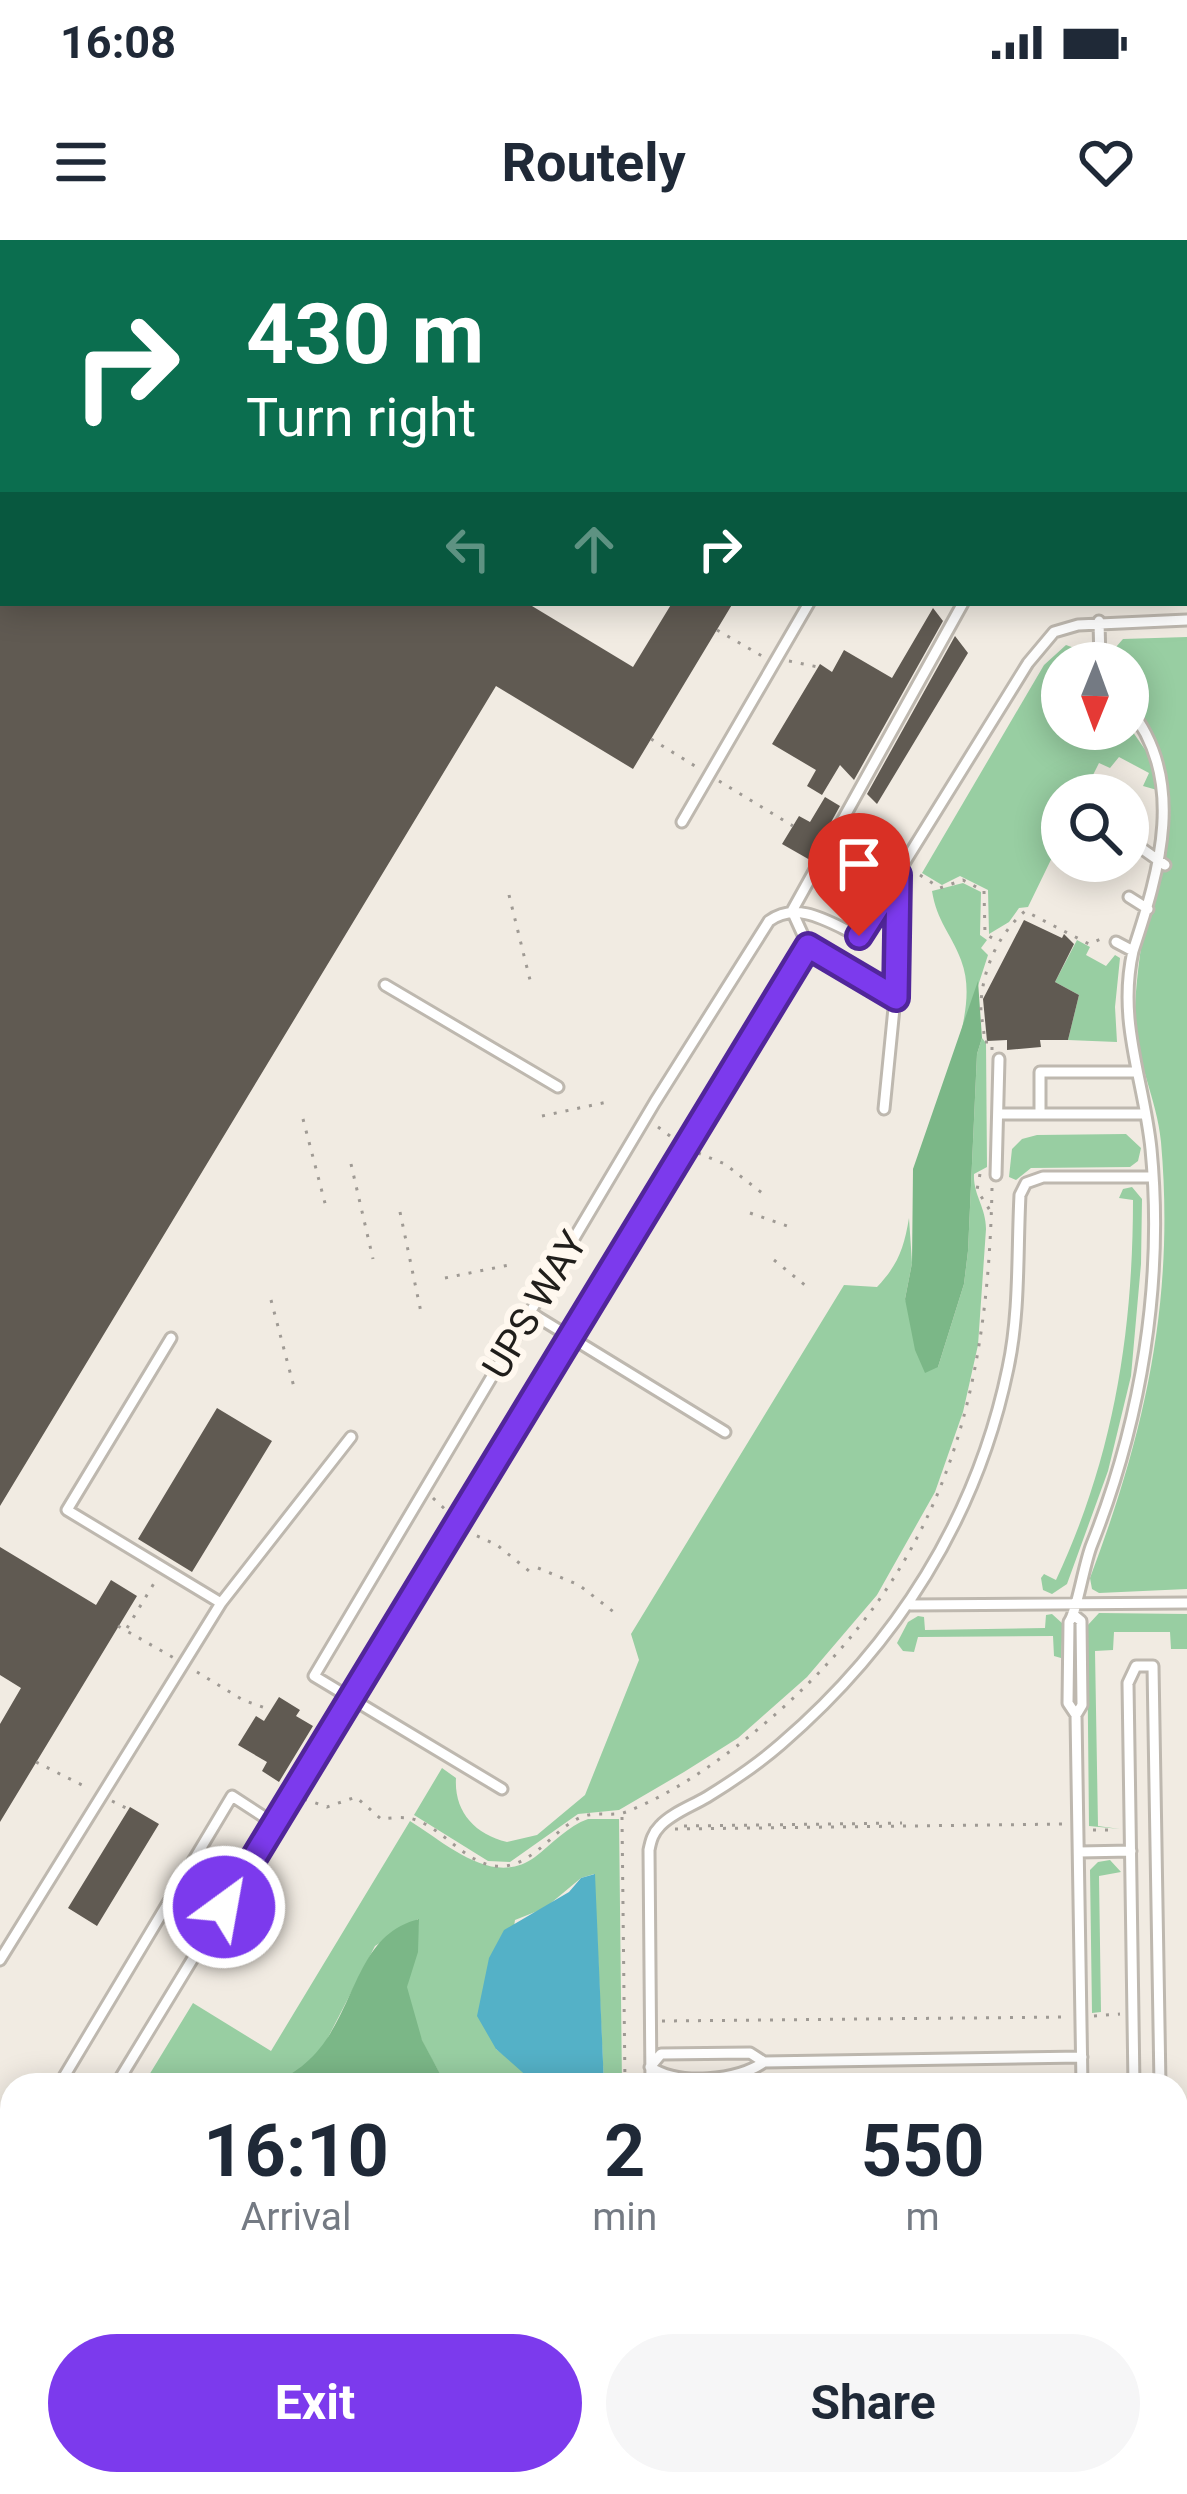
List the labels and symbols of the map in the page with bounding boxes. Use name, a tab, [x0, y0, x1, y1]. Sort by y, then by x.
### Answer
north arrow	[1041, 642, 1149, 750]
pin	[808, 813, 910, 936]
street label: UPS WAY	[473, 1223, 597, 1387]
position arrow	[161, 1844, 287, 1970]

